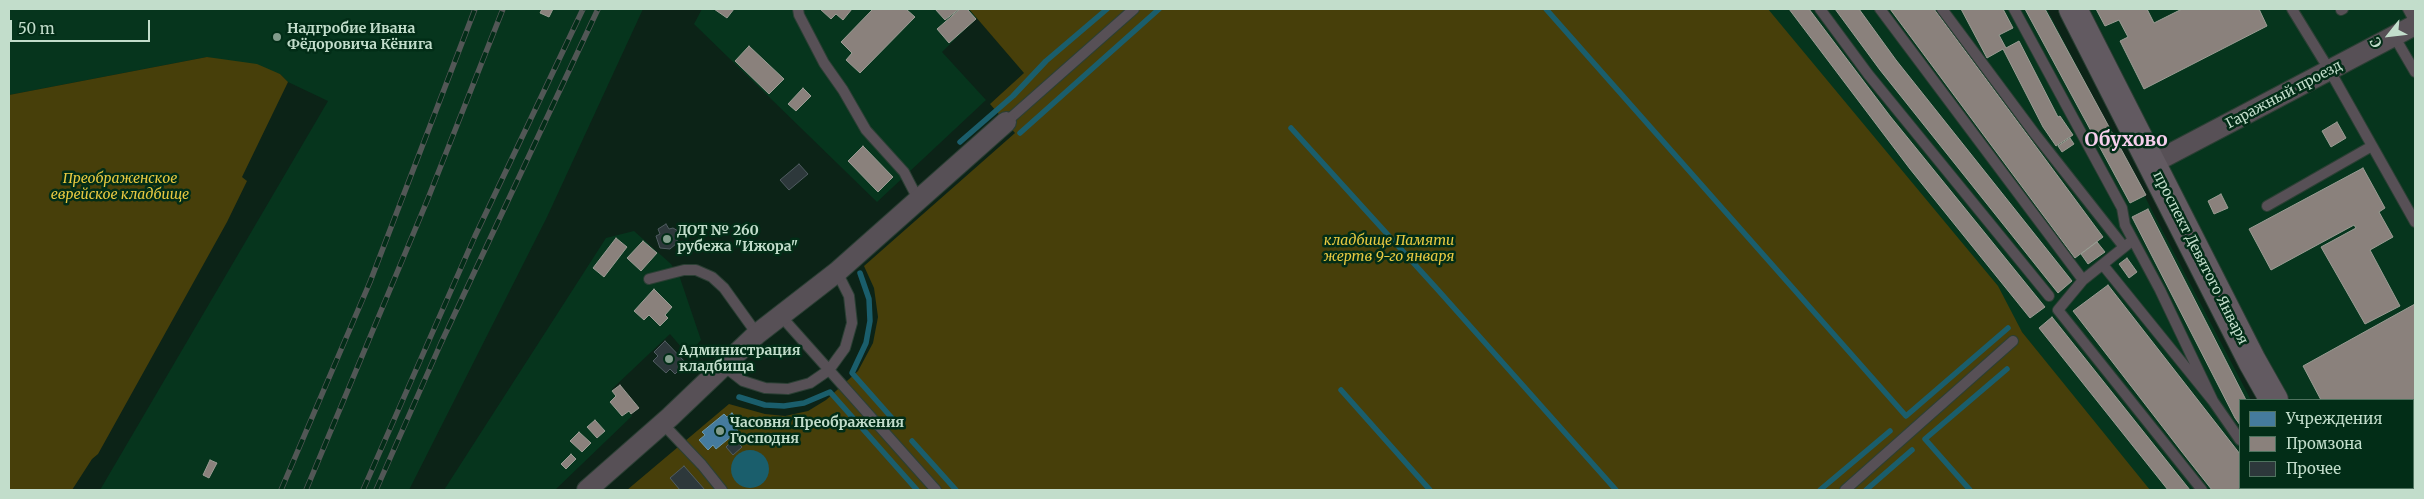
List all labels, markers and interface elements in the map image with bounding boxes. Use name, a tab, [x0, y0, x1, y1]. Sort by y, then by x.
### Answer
scale bar	[12, 10, 152, 42]
north arrow	[2364, 10, 2414, 60]
text: 50 m	[18, 19, 55, 38]
place label: Надгробие Ивана Фёдоровича Кёнига	[287, 21, 433, 54]
marker: Надгробие Ивана Фёдоровича Кёнига	[271, 31, 283, 43]
text: С	[2366, 34, 2386, 51]
street label: Гаражный проезд	[2223, 57, 2345, 133]
district label: Обухово	[2085, 130, 2167, 152]
street label: проспект Девятого Января	[2149, 169, 2251, 347]
park label: Преображенское еврейское кладбище	[51, 171, 189, 203]
place label: ДОТ № 260 рубежа "Ижора"	[677, 223, 798, 256]
marker: ДОТ № 260 рубежа "Ижора"	[661, 233, 673, 245]
park label: кладбище Памяти жертв 9-го января	[1324, 233, 1454, 266]
place label: Администрация кладбища	[679, 343, 801, 376]
marker: Администрация кладбища	[663, 353, 675, 365]
legend	[2239, 399, 2414, 489]
text: Учреждения	[2286, 409, 2382, 428]
place label: Часовня Преображения Господня	[730, 415, 904, 448]
marker: Часовня Преображения Господня	[714, 425, 726, 437]
text: Промзона	[2286, 434, 2362, 453]
text: Прочее	[2286, 459, 2341, 478]

